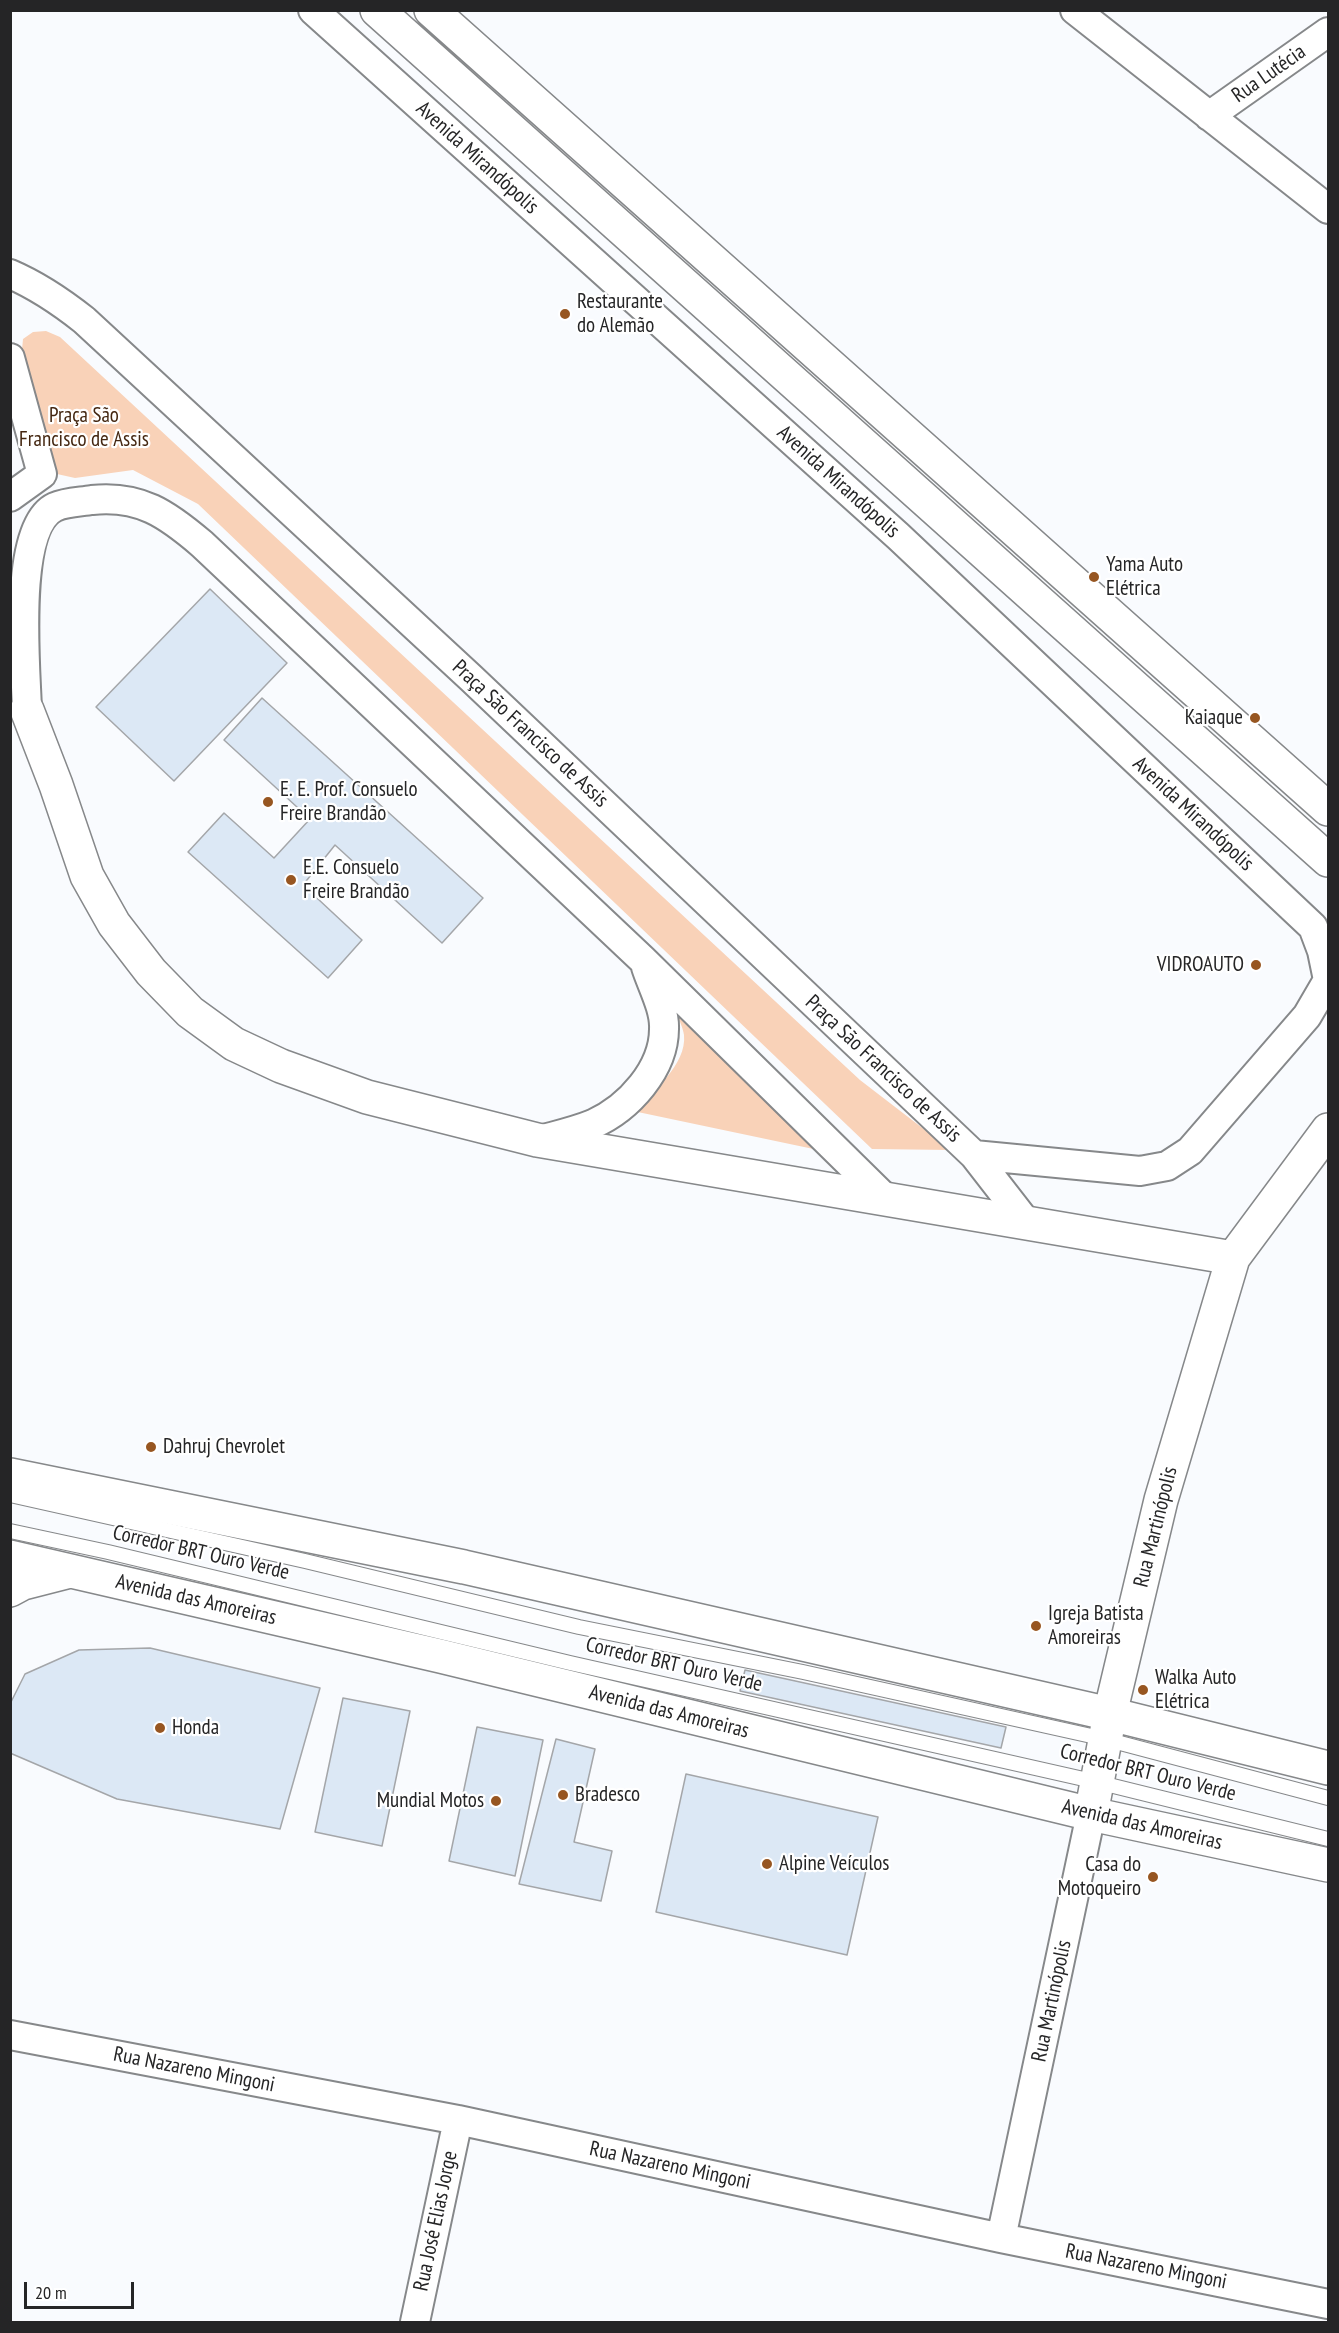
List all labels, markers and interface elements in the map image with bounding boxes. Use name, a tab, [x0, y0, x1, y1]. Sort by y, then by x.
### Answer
street label: Rua Lutécia	[1227, 40, 1311, 108]
street label: Avenida Mirandópolis	[411, 96, 543, 220]
place label: Restaurante do Alemão	[577, 289, 663, 339]
marker: Restaurante do Alemão	[558, 307, 572, 321]
park label: Praça São Francisco de Assis	[19, 403, 149, 453]
street label: Avenida Mirandópolis	[772, 420, 904, 544]
place label: Yama Auto Elétrica	[1106, 552, 1183, 602]
marker: Yama Auto Elétrica	[1087, 570, 1101, 584]
street label: Praça São Francisco de Assis	[447, 655, 613, 813]
place label: Kaiaque	[1185, 705, 1243, 731]
marker: Kaiaque	[1248, 711, 1262, 725]
street label: Avenida Mirandópolis	[1127, 752, 1259, 876]
place label: E. E. Prof. Consuelo Freire Brandão	[280, 777, 418, 827]
marker: E. E. Prof. Consuelo Freire Brandão	[261, 795, 275, 809]
place label: E.E. Consuelo Freire Brandão	[303, 855, 409, 905]
marker: E.E. Consuelo Freire Brandão	[284, 873, 298, 887]
place label: VIDROAUTO	[1157, 952, 1244, 978]
marker: VIDROAUTO	[1249, 958, 1263, 972]
street label: Praça São Francisco de Assis	[800, 990, 966, 1148]
place label: Dahruj Chevrolet	[163, 1434, 285, 1460]
marker: Dahruj Chevrolet	[144, 1440, 158, 1454]
street label: Rua Martinópolis	[1129, 1464, 1183, 1590]
street label: Corredor BRT Ouro Verde	[110, 1520, 292, 1586]
street label: Avenida das Amoreiras	[113, 1569, 279, 1631]
place label: Igreja Batista Amoreiras	[1048, 1601, 1144, 1651]
marker: Igreja Batista Amoreiras	[1029, 1619, 1043, 1633]
street label: Corredor BRT Ouro Verde	[583, 1632, 765, 1698]
place label: Walka Auto Elétrica	[1155, 1665, 1236, 1715]
street label: Avenida das Amoreiras	[586, 1680, 752, 1744]
marker: Walka Auto Elétrica	[1136, 1683, 1150, 1697]
place label: Honda	[172, 1715, 219, 1741]
marker: Honda	[153, 1721, 167, 1735]
street label: Corredor BRT Ouro Verde	[1057, 1739, 1239, 1807]
place label: Bradesco	[575, 1782, 640, 1808]
place label: Mundial Motos	[377, 1788, 484, 1814]
marker: Bradesco	[556, 1788, 570, 1802]
marker: Mundial Motos	[489, 1794, 503, 1808]
street label: Avenida das Amoreiras	[1059, 1794, 1225, 1856]
place label: Alpine Veículos	[779, 1851, 889, 1877]
place label: Casa do Motoqueiro	[1058, 1852, 1141, 1902]
marker: Alpine Veículos	[760, 1857, 774, 1871]
marker: Casa do Motoqueiro	[1146, 1870, 1160, 1884]
street label: Rua Martinópolis	[1027, 1938, 1077, 2064]
street label: Rua Nazareno Mingoni	[111, 2042, 277, 2098]
street label: Rua Nazareno Mingoni	[587, 2137, 753, 2195]
street label: Rua José Elias Jorge	[409, 2149, 463, 2293]
street label: Rua Nazareno Mingoni	[1063, 2239, 1229, 2295]
scale bar	[27, 2270, 136, 2308]
text: 20 m	[35, 2281, 67, 2304]

